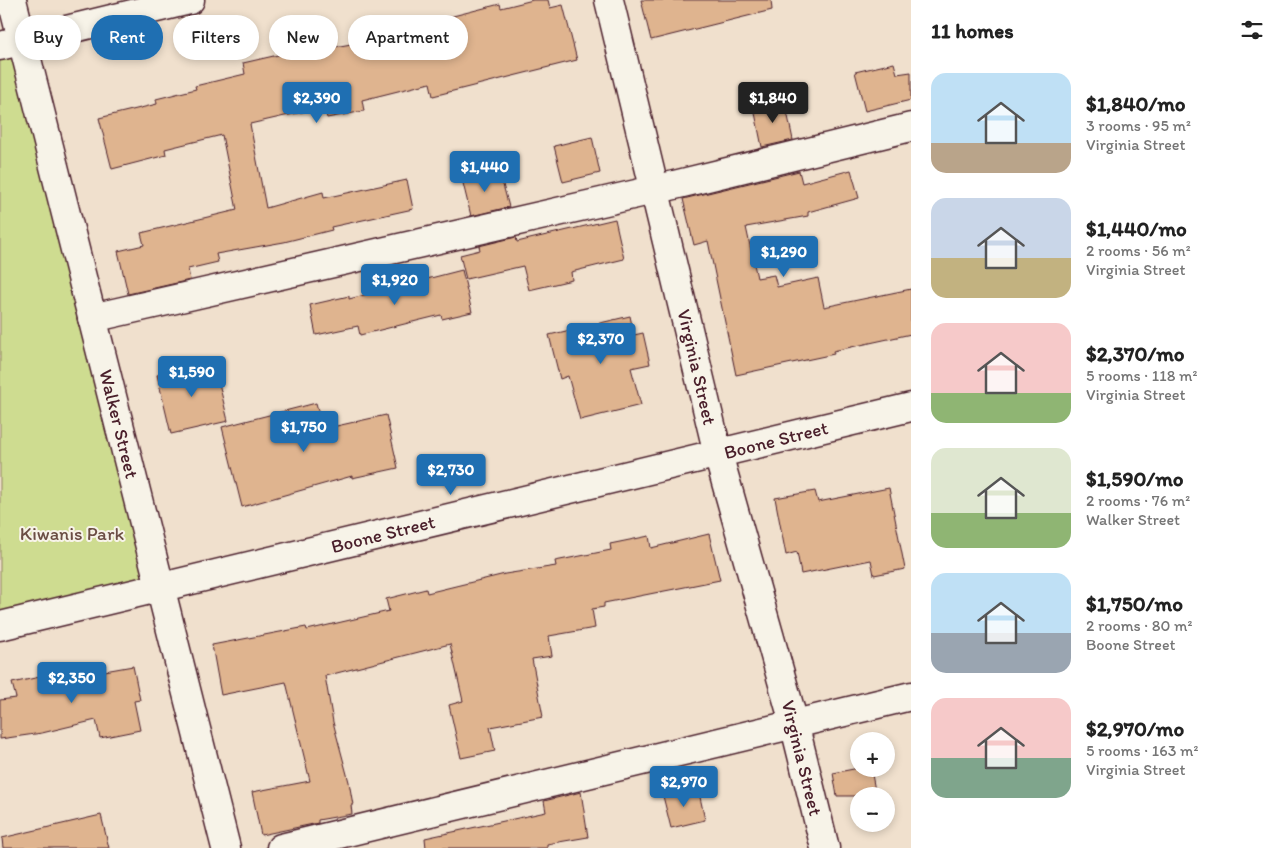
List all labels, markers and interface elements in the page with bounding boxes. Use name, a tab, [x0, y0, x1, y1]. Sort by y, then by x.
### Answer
chip: Buy	[15, 15, 81, 60]
chip: Rent	[91, 15, 163, 60]
chip: Filters	[173, 15, 259, 60]
chip: New	[269, 15, 338, 60]
chip: Apartment	[348, 15, 468, 60]
icon: filters	[1238, 16, 1266, 44]
text: 11 homes	[931, 18, 1014, 43]
pin: $2,390	[276, 82, 358, 124]
pin: $1,840	[732, 82, 814, 124]
text: $2,390	[293, 88, 341, 107]
text: $1,840	[749, 88, 797, 107]
text: $1,840/mo	[1086, 91, 1186, 116]
icon: home	[971, 93, 1031, 153]
text: 3 rooms · 95 m²	[1086, 116, 1191, 135]
text: Virginia Street	[1086, 135, 1186, 154]
pin: $1,440	[444, 150, 526, 193]
text: $1,440	[461, 157, 509, 176]
text: $1,440/mo	[1086, 216, 1187, 241]
icon: home	[971, 218, 1031, 278]
pin: $1,290	[743, 236, 825, 278]
text: 2 rooms · 56 m²	[1086, 241, 1191, 260]
text: $1,290	[761, 242, 807, 261]
text: Virginia Street	[1086, 260, 1186, 279]
pin: $1,920	[354, 264, 436, 306]
text: $1,920	[372, 270, 418, 289]
street label: Virginia Street	[672, 307, 722, 427]
pin: $2,370	[560, 322, 642, 365]
text: $2,370	[578, 329, 624, 348]
text: $2,370/mo	[1086, 341, 1185, 366]
icon: home	[971, 343, 1031, 403]
pin: $1,590	[151, 356, 233, 398]
text: $1,590	[169, 362, 215, 381]
text: 5 rooms · 118 m²	[1086, 366, 1197, 385]
street label: Walker Street	[94, 367, 144, 481]
text: Virginia Street	[1086, 385, 1186, 404]
pin: $1,750	[263, 410, 345, 453]
street label: Boone Street	[722, 416, 830, 464]
text: $1,750	[281, 417, 327, 436]
pin: $2,730	[410, 454, 492, 496]
text: $2,730	[428, 460, 474, 479]
text: $1,590/mo	[1086, 466, 1183, 491]
icon: home	[971, 468, 1031, 528]
text: 2 rooms · 76 m²	[1086, 491, 1190, 510]
street label: Boone Street	[329, 510, 437, 558]
text: Walker Street	[1086, 510, 1180, 529]
park label: Kiwanis Park	[20, 522, 125, 545]
text: $1,750/mo	[1086, 591, 1183, 616]
icon: home	[971, 593, 1031, 653]
text: 2 rooms · 80 m²	[1086, 616, 1192, 635]
text: Boone Street	[1086, 635, 1176, 654]
pin: $2,350	[31, 662, 113, 704]
text: $2,350	[48, 668, 96, 687]
street label: Virginia Street	[777, 698, 827, 818]
text: $2,970/mo	[1086, 716, 1184, 741]
icon: home	[971, 718, 1031, 778]
map controls	[850, 732, 895, 832]
button: +	[850, 732, 895, 777]
text: 5 rooms · 163 m²	[1086, 741, 1198, 760]
text: Virginia Street	[1086, 760, 1186, 779]
pin: $2,970	[643, 766, 725, 808]
text: $2,970	[661, 772, 707, 791]
button: −	[850, 787, 895, 832]

